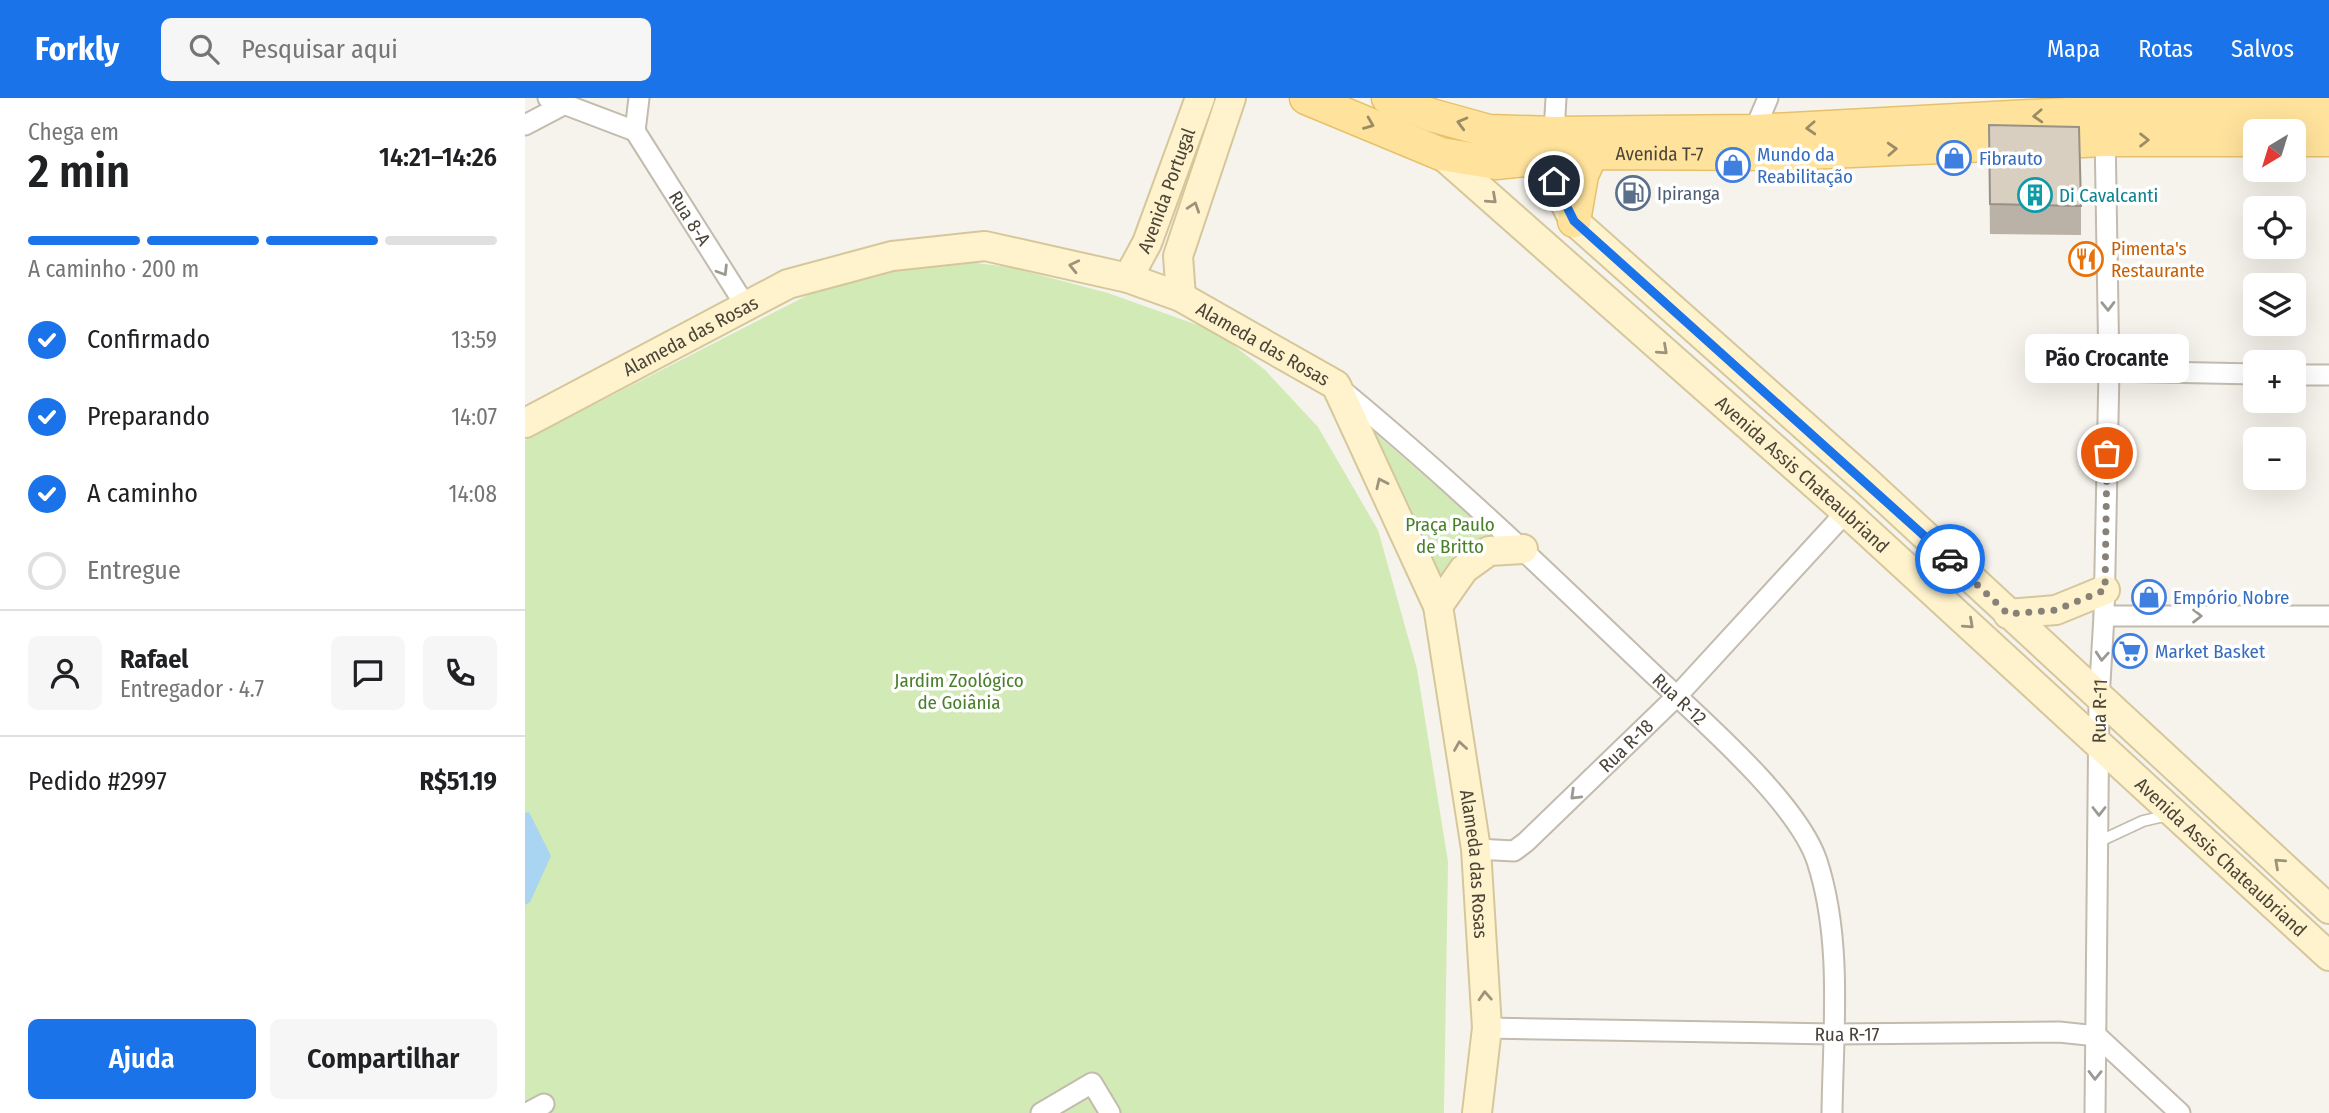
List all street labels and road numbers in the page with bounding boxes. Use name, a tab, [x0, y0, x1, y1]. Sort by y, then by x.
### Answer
street label: Avenida Portugal	[1132, 125, 1200, 257]
street label: Avenida T-7	[1616, 142, 1704, 165]
street label: Rua 8-A	[664, 186, 716, 250]
street label: Alameda das Rosas	[619, 291, 762, 381]
street label: Alameda das Rosas	[1192, 297, 1334, 391]
street label: Avenida Assis Chateaubriand	[1711, 391, 1894, 557]
street label: Rua R-12	[1648, 668, 1712, 730]
street label: Rua R-11	[2087, 678, 2112, 743]
street label: Rua R-18	[1594, 714, 1658, 777]
street label: Avenida Assis Chateaubriand	[2131, 772, 2311, 941]
street label: Alameda das Rosas	[1455, 788, 1493, 939]
street label: Rua R-17	[1814, 1022, 1880, 1046]

